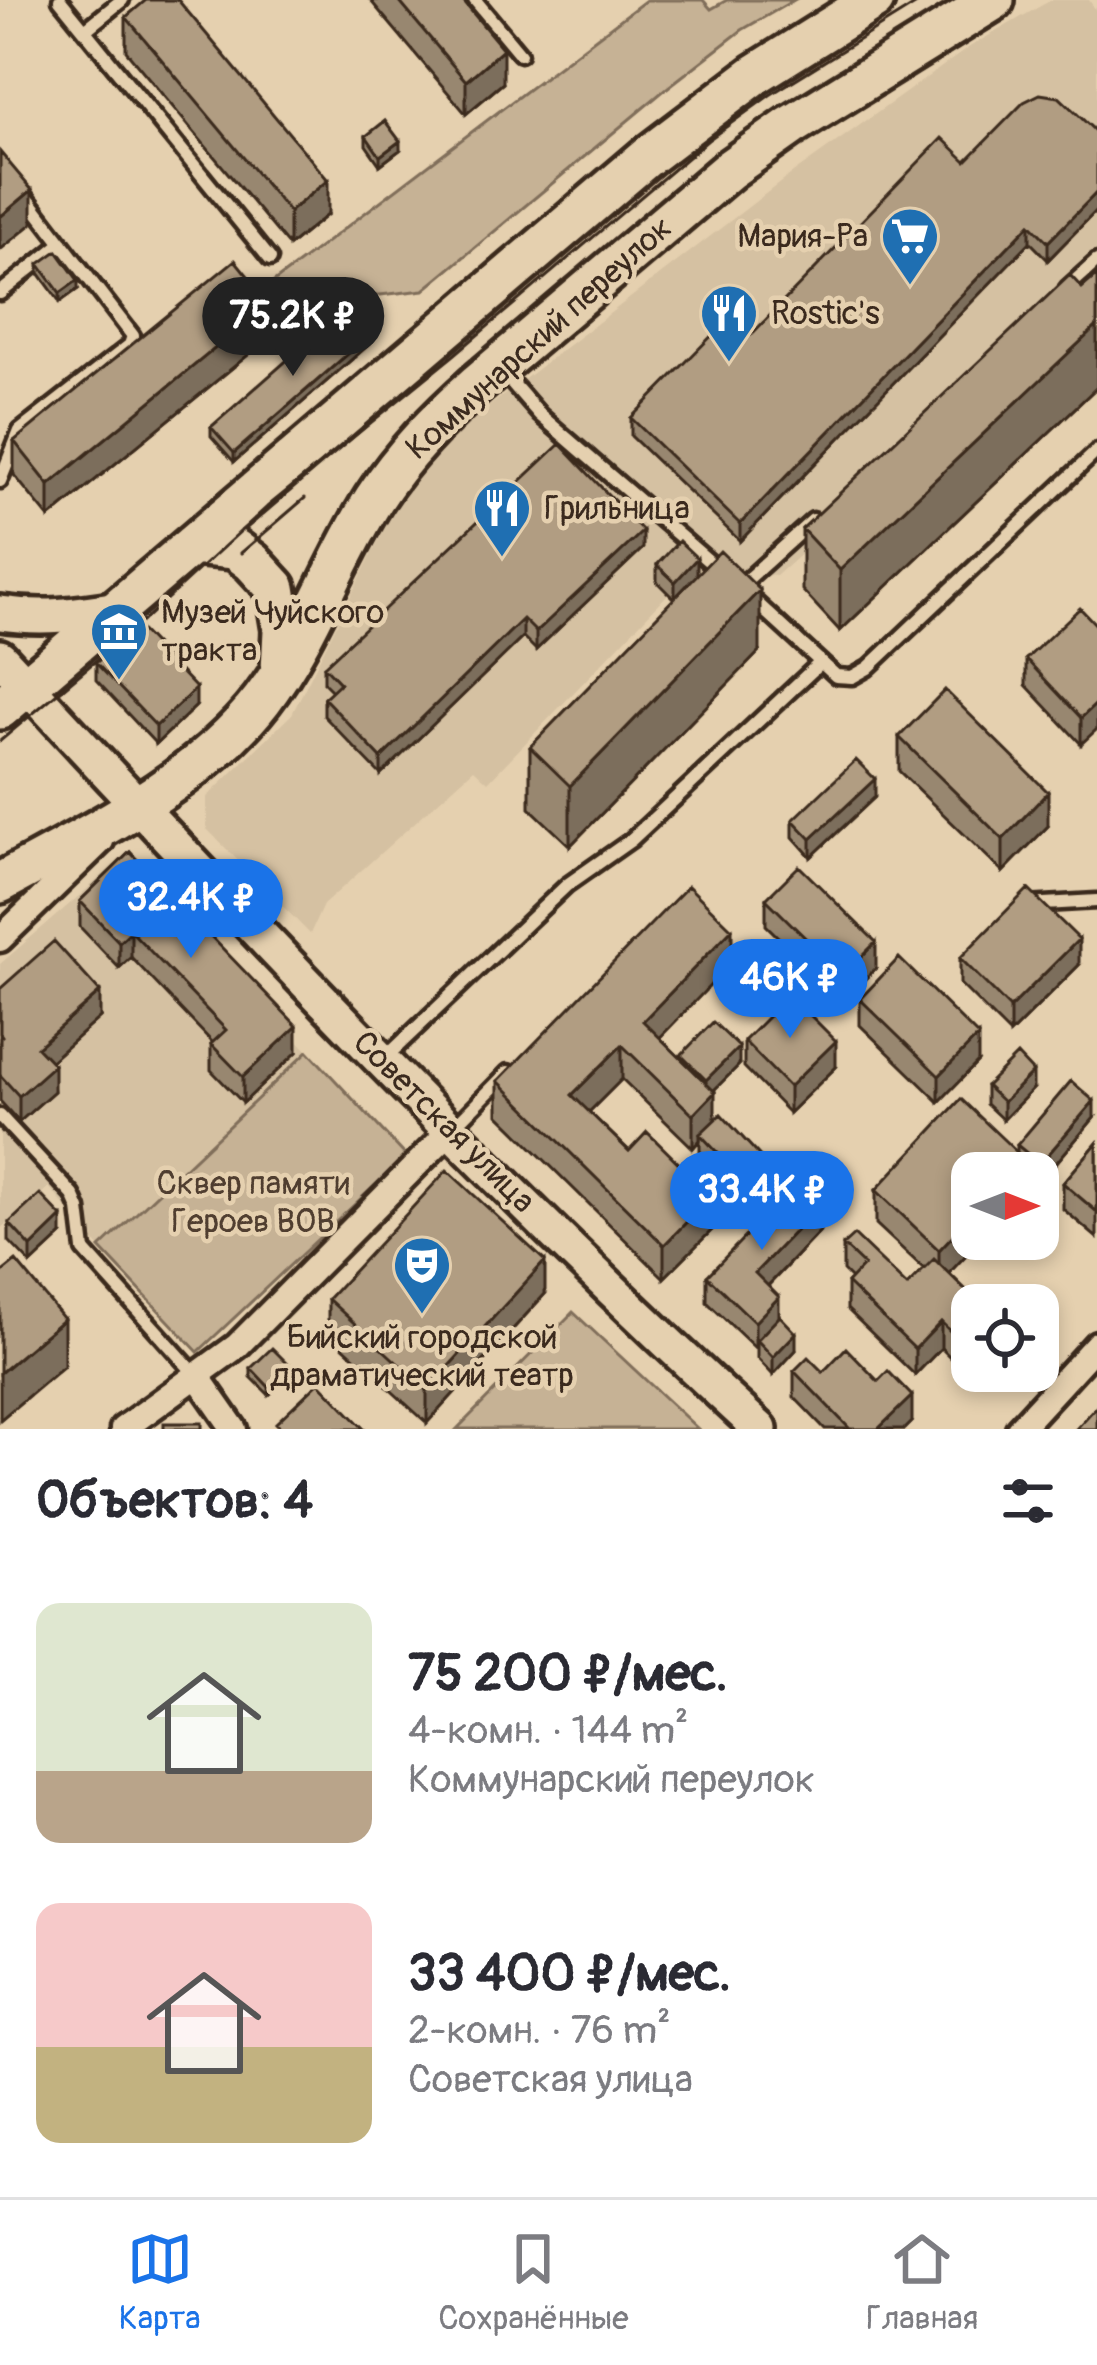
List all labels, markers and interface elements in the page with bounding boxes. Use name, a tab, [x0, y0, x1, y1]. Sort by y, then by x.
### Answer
supermarket icon: Мария-Ра	[879, 205, 941, 287]
street label: Коммунарский переулок	[397, 208, 681, 468]
place label: Мария-Ра	[737, 216, 868, 257]
pin: 75.2K ₽	[182, 277, 404, 379]
restaurant icon: Rostic's	[698, 282, 760, 364]
text: 75.2K ₽	[229, 291, 357, 340]
place label: Rostic's	[771, 293, 880, 334]
restaurant icon: Грильница	[471, 477, 533, 559]
place label: Грильница	[544, 488, 690, 529]
place label: Музей Чуйского тракта	[161, 592, 384, 671]
museum icon: Музей Чуйского тракта	[88, 600, 150, 682]
pin: 32.4K ₽	[80, 859, 302, 961]
text: 32.4K ₽	[126, 873, 256, 922]
pin: 46K ₽	[706, 939, 874, 1041]
text: 46K ₽	[740, 953, 840, 1002]
street label: Советская улица	[344, 1022, 544, 1222]
pin: 33.4K ₽	[651, 1151, 873, 1253]
north arrow	[951, 1152, 1059, 1260]
map controls	[951, 1152, 1059, 1392]
park label: Сквер памяти Героев ВОВ	[156, 1163, 350, 1242]
text: 33.4K ₽	[697, 1165, 827, 1214]
theatre icon: Бийский городской драматический театр	[391, 1234, 453, 1316]
button: locate	[951, 1284, 1059, 1392]
place label: Бийский городской драматический театр	[270, 1317, 574, 1396]
icon: filters	[995, 1468, 1061, 1534]
text: Объектов: 4	[36, 1469, 313, 1533]
text: 75 200 ₽/мес.	[408, 1642, 728, 1706]
icon: home	[132, 1651, 276, 1795]
text: 4-комн. · 144 m²	[408, 1706, 688, 1755]
text: Коммунарский переулок	[408, 1755, 815, 1804]
text: 33 400 ₽/мес.	[408, 1942, 731, 2006]
icon: home	[132, 1951, 276, 2095]
text: 2-комн. · 76 m²	[408, 2006, 670, 2055]
text: Советская улица	[408, 2055, 693, 2104]
tab: Карта	[119, 2226, 201, 2339]
tab: Сохранённые	[438, 2226, 628, 2339]
tab: Главная	[866, 2226, 978, 2339]

